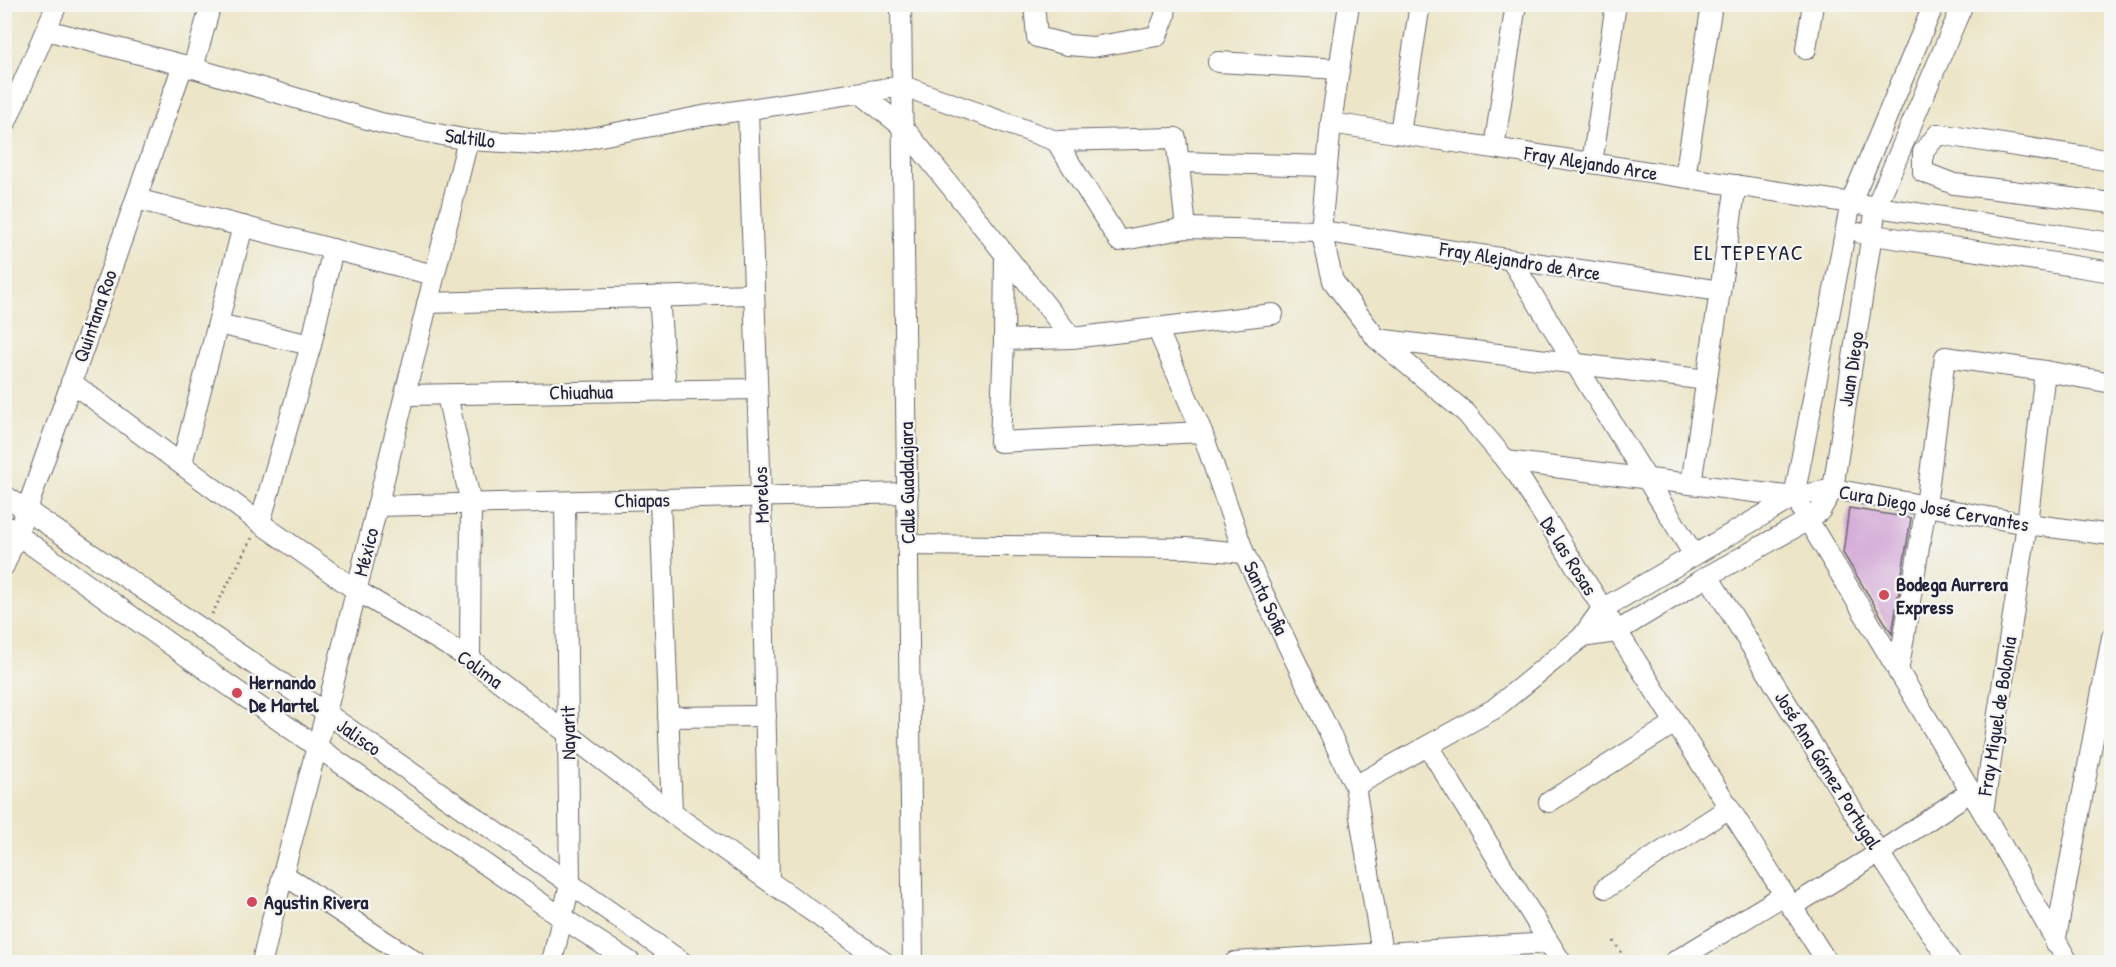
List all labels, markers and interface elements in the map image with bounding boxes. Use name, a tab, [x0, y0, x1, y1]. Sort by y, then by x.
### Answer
street label: Saltillo	[443, 121, 497, 154]
street label: Fray Alejando Arce	[1522, 139, 1660, 186]
street label: Fray Alejandro de Arce	[1437, 234, 1602, 287]
district label: EL TEPEYAC	[1694, 237, 1804, 267]
street label: Quintana Roo	[66, 266, 123, 366]
street label: Juan Diego	[1831, 329, 1870, 408]
street label: Chiuahua	[549, 377, 613, 406]
street label: Calle Guadalajara	[892, 421, 921, 544]
street label: Morelos	[746, 466, 775, 524]
street label: Cura Diego José Cervantes	[1837, 478, 2031, 538]
street label: Chiapas	[614, 486, 670, 513]
street label: De las Rosas	[1535, 511, 1604, 600]
street label: México	[346, 525, 385, 579]
street label: Santa Sofia	[1238, 557, 1295, 639]
place label: Bodega Aurrera Express	[1896, 570, 2008, 621]
marker: Bodega Aurrera Express	[1877, 588, 1891, 602]
street label: Fray Miguel de Bolonia	[1970, 634, 2022, 798]
street label: Colima	[452, 643, 509, 694]
place label: Hernando De Martel	[249, 668, 319, 718]
marker: Hernando De Martel	[230, 686, 244, 700]
street label: José Ana Gómez Portugal	[1769, 686, 1888, 854]
street label: Nayarit	[554, 705, 581, 760]
street label: Jalisco	[332, 712, 387, 762]
place label: Agustin Rivera	[264, 888, 369, 916]
marker: Agustin Rivera	[245, 895, 259, 909]

